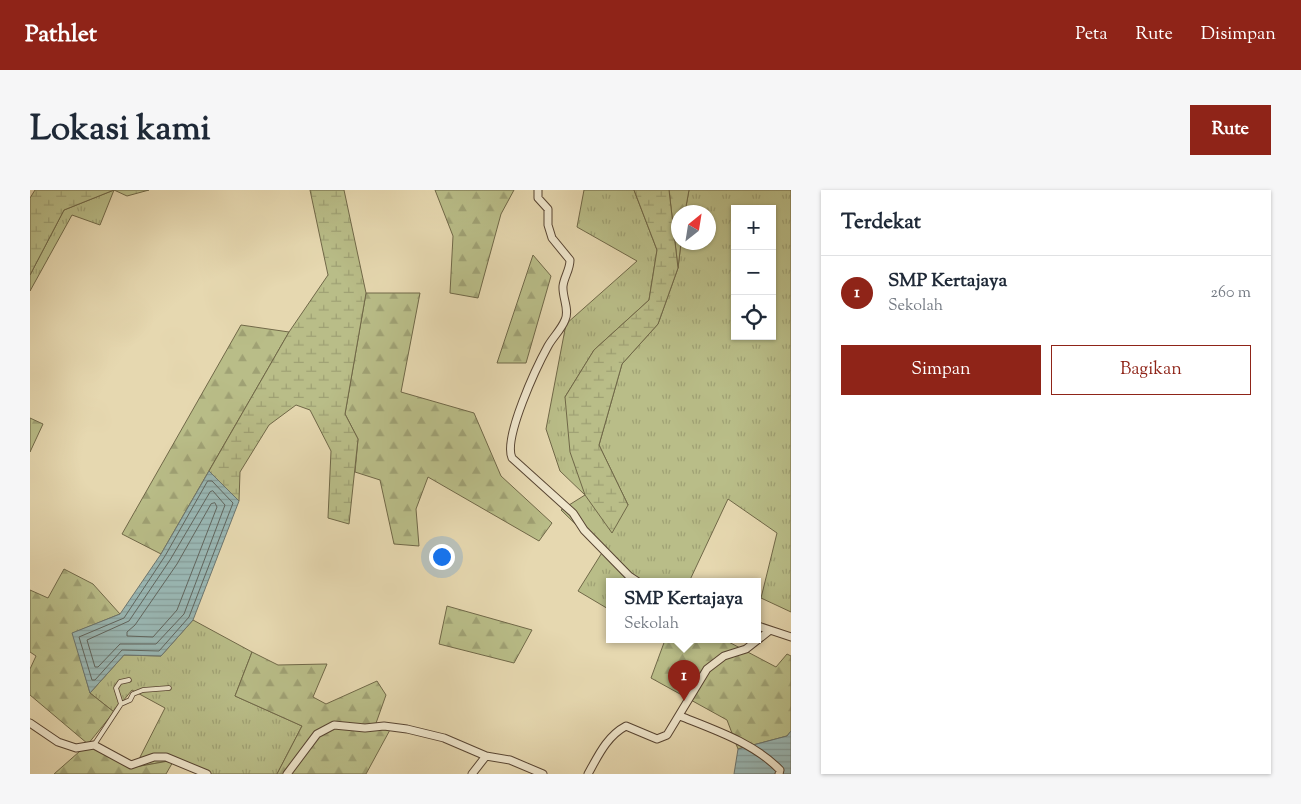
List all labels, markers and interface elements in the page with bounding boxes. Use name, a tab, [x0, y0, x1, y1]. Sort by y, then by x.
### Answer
text: Pathlet	[25, 18, 97, 52]
text: Peta	[1075, 22, 1107, 48]
text: Rute	[1135, 22, 1173, 48]
text: Disimpan	[1201, 22, 1276, 48]
text: Lokasi kami	[30, 105, 211, 156]
button: Rute	[1190, 105, 1271, 155]
north arrow	[671, 205, 716, 250]
map controls	[731, 205, 776, 340]
button: +	[731, 205, 776, 250]
text: Terdekat	[841, 208, 921, 238]
button: −	[731, 250, 776, 295]
text: SMP Kertajaya	[888, 268, 1007, 295]
text: 1	[854, 282, 860, 305]
text: 260 m	[1210, 282, 1251, 305]
button: locate	[731, 295, 776, 340]
text: Sekolah	[888, 295, 943, 318]
button: Simpan	[841, 345, 1041, 395]
button: Bagikan	[1051, 345, 1251, 395]
your location	[429, 544, 455, 570]
popup	[606, 578, 761, 643]
text: SMP Kertajaya	[624, 586, 743, 613]
text: Sekolah	[624, 613, 679, 636]
pin: 1	[668, 660, 700, 701]

